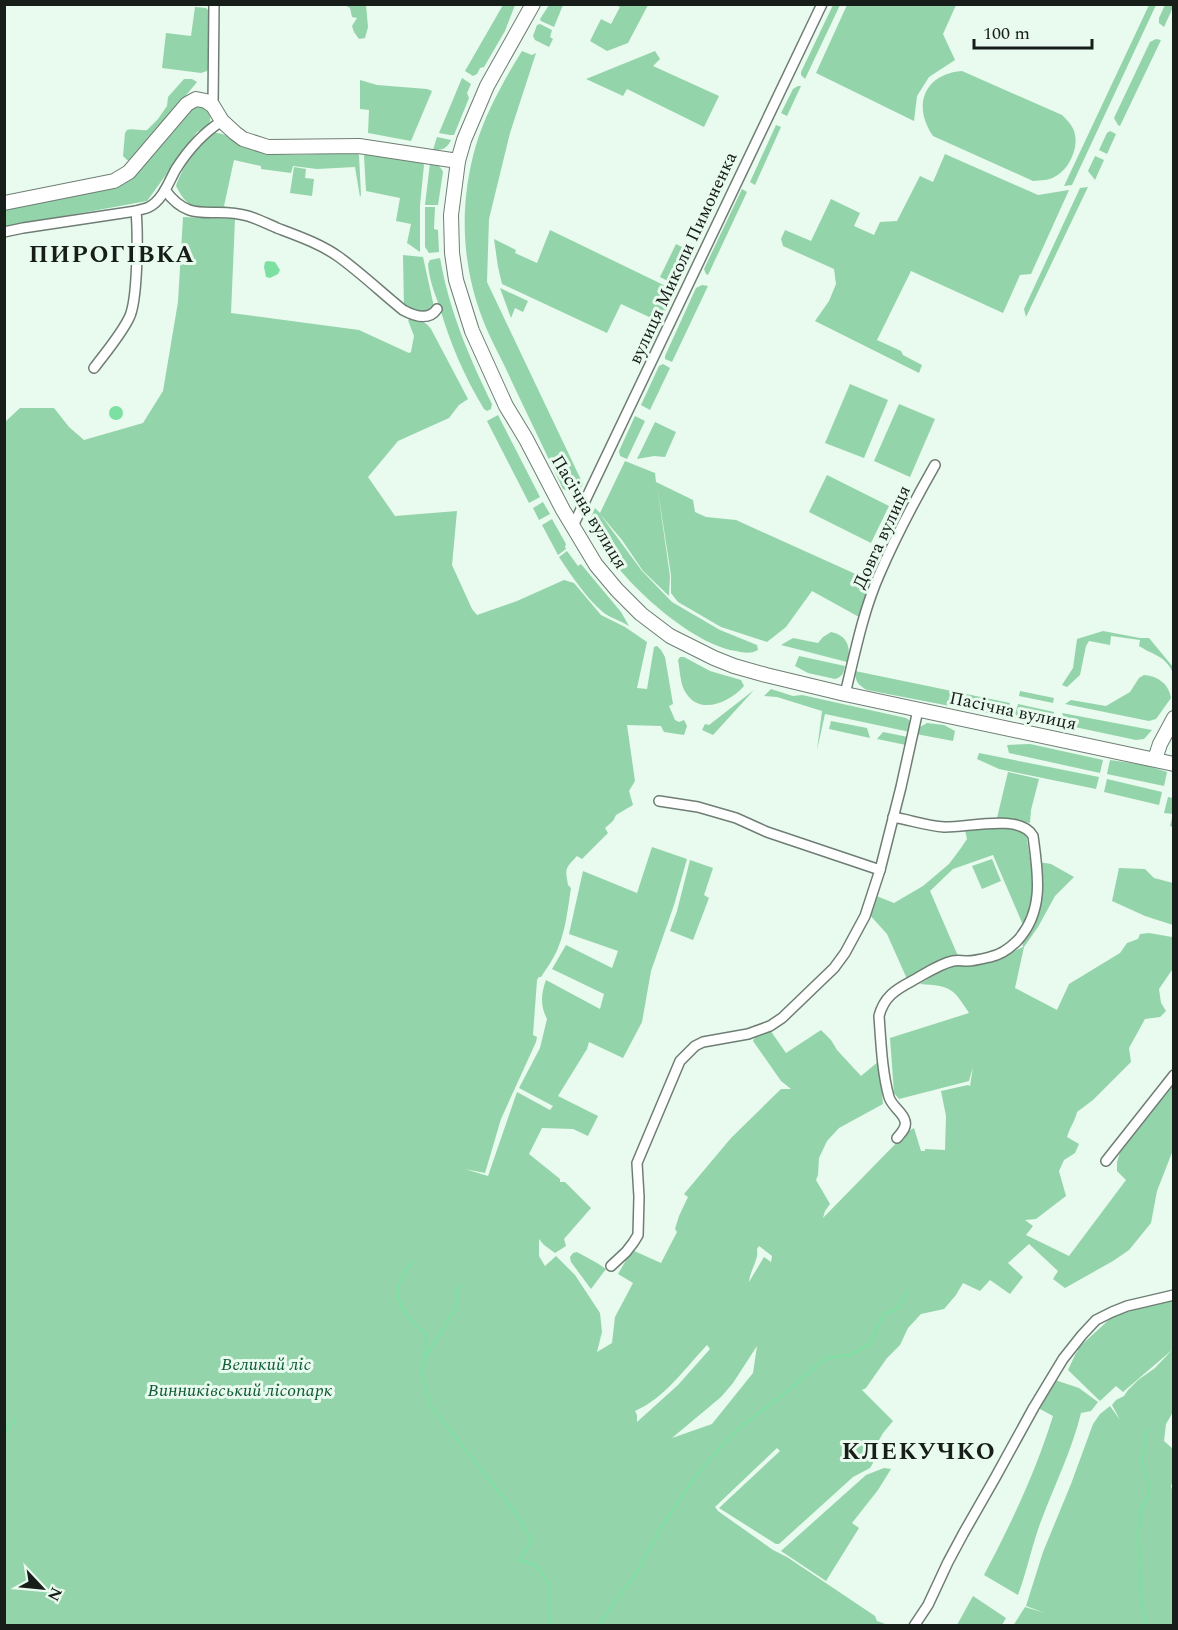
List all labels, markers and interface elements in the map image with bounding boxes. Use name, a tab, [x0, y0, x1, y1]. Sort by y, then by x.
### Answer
scale bar	[974, 12, 1092, 50]
text: 100 m	[983, 20, 1030, 47]
street label: вулиця Миколи Пимоненка	[622, 147, 744, 369]
district label: ПИРОГІВКА	[29, 237, 195, 273]
street label: Пасічна вулиця	[544, 450, 634, 574]
street label: Довга вулиця	[846, 481, 918, 593]
street label: Пасічна вулиця	[947, 684, 1079, 738]
park label: Великий ліс	[221, 1351, 311, 1378]
park label: Винниківський лісопарк	[148, 1377, 333, 1404]
district label: КЛЕКУЧКО	[842, 1434, 996, 1470]
north arrow	[12, 1558, 72, 1618]
text: N	[41, 1583, 68, 1605]

